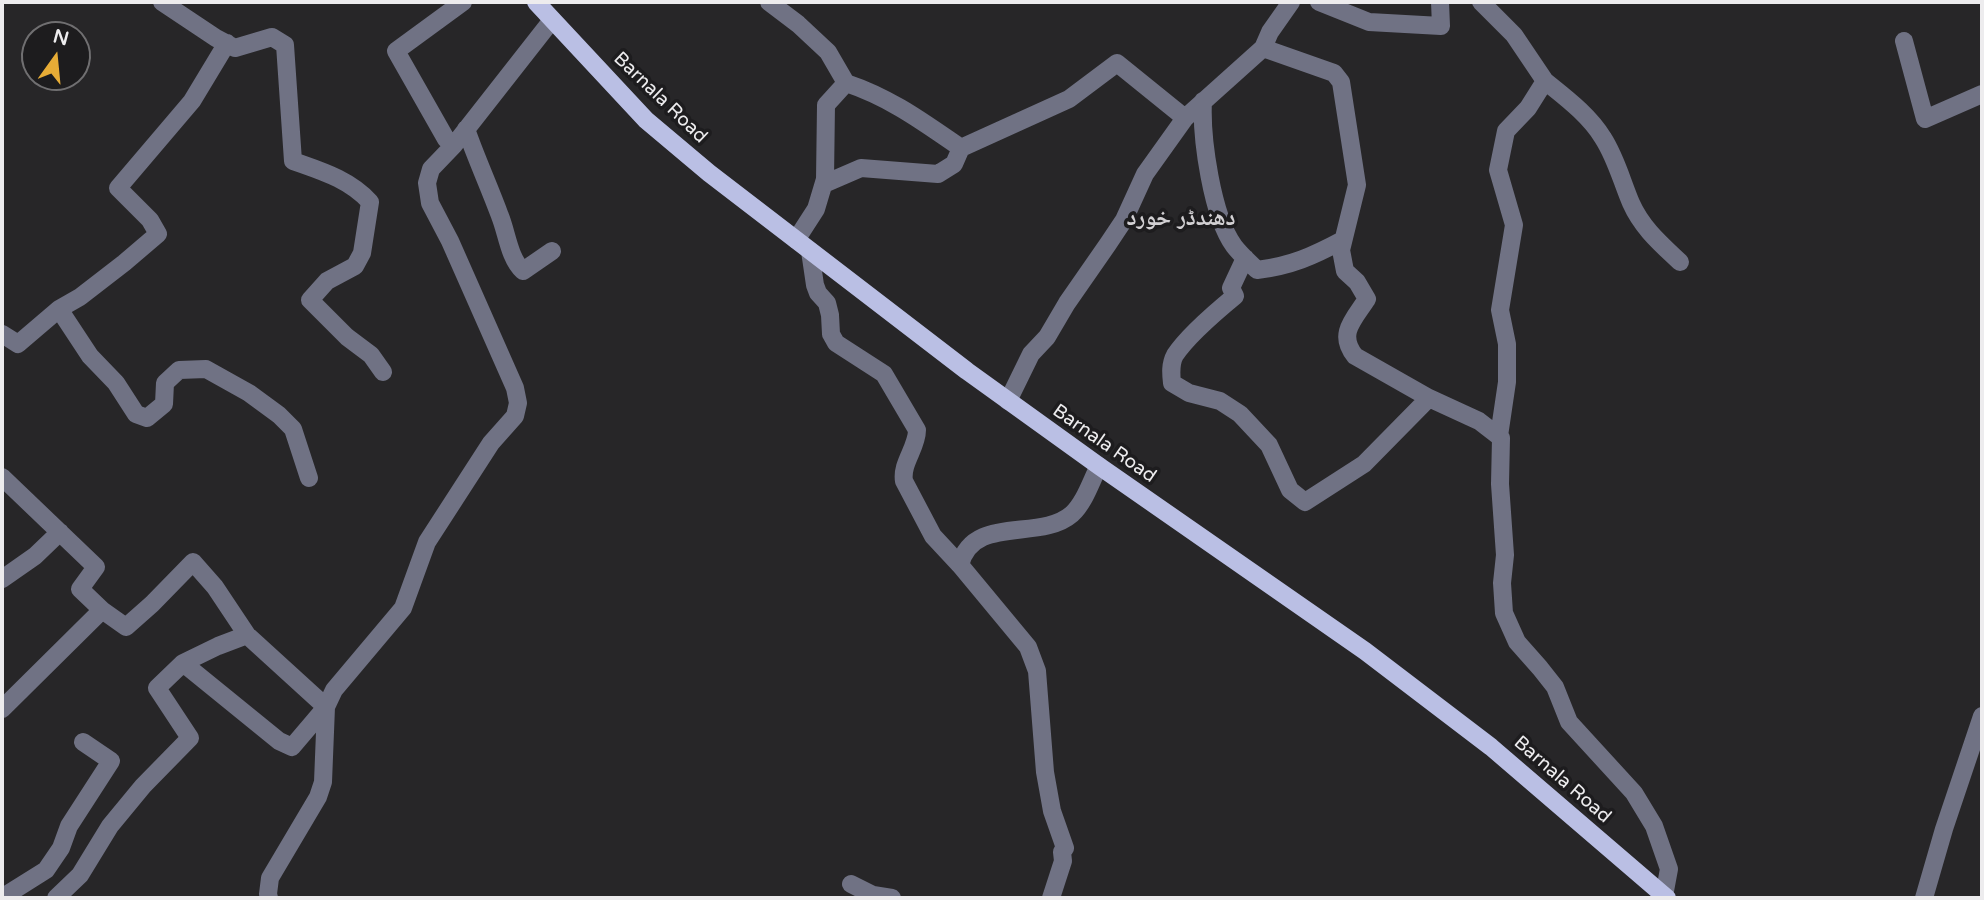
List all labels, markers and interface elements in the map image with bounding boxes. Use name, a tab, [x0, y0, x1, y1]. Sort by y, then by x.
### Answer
north arrow	[21, 21, 91, 91]
text: N	[51, 25, 71, 50]
street label: Barnala Road	[608, 48, 712, 148]
district label: دھندڈر خورد	[1126, 205, 1236, 233]
street label: Barnala Road	[1048, 400, 1160, 488]
street label: Barnala Road	[1509, 732, 1615, 828]

